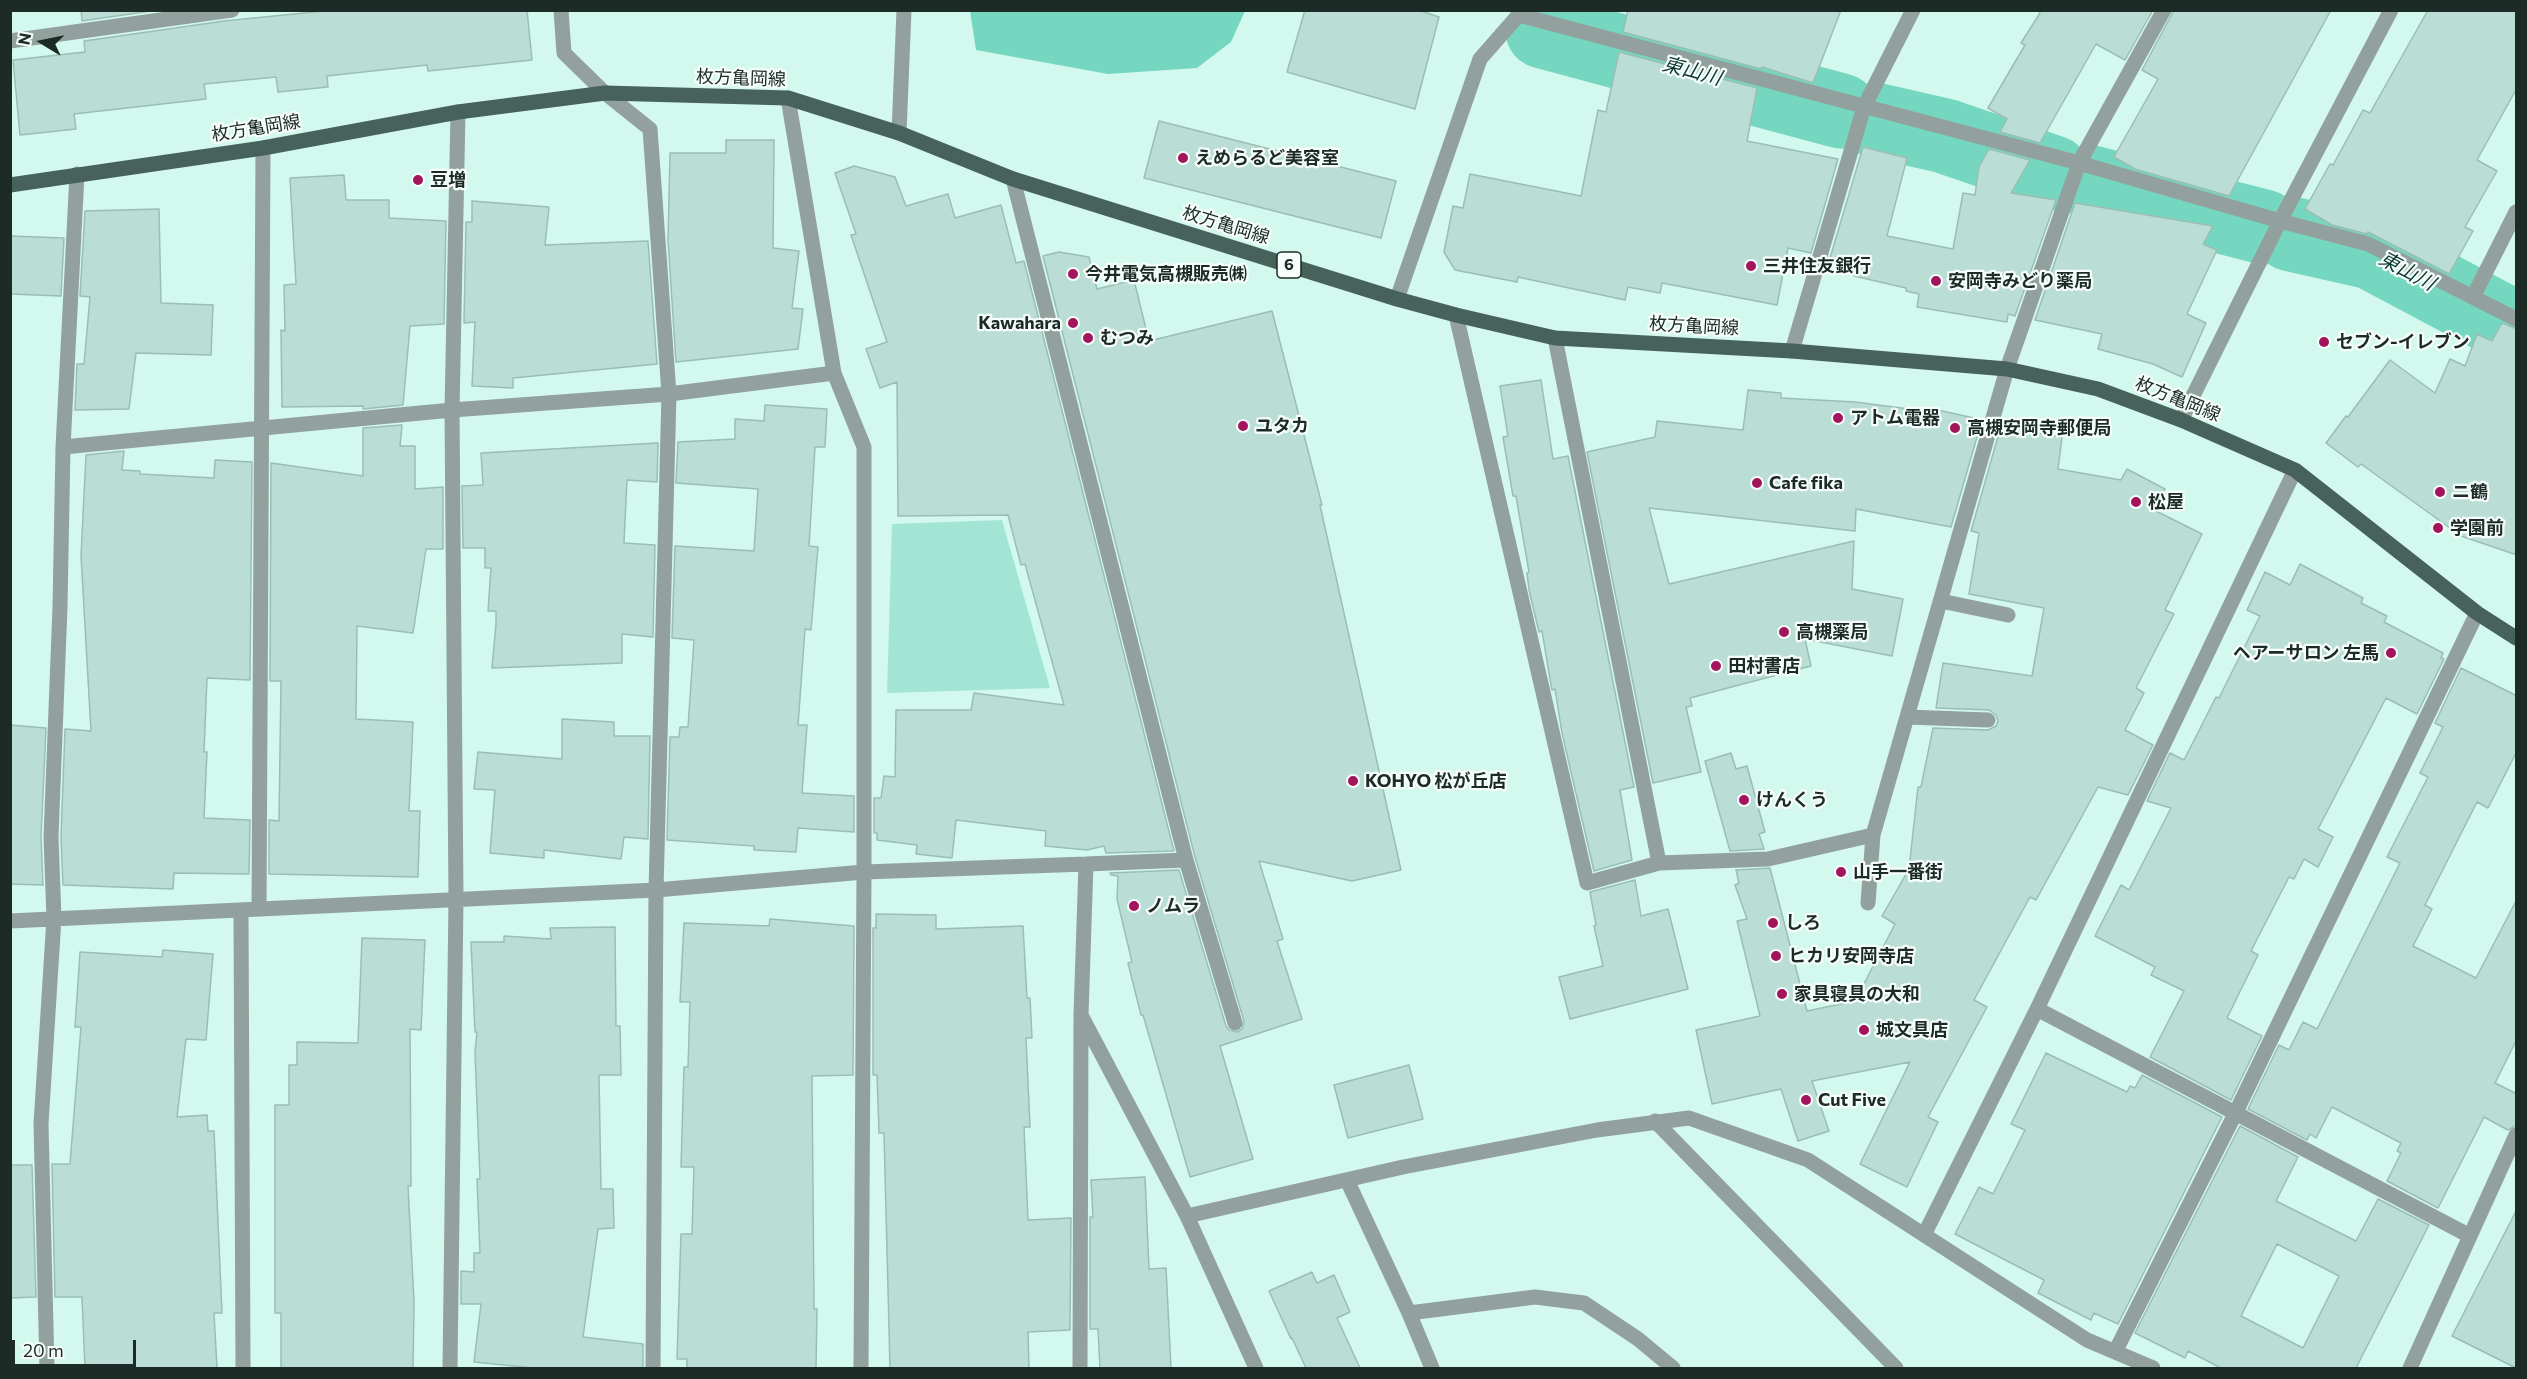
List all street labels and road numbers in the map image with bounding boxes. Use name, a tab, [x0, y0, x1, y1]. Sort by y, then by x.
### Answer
street label: 枚方亀岡線	[696, 66, 786, 90]
street label: 枚方亀岡線	[210, 110, 302, 146]
street label: 枚方亀岡線	[1180, 202, 1272, 248]
road number: 6	[1277, 252, 1301, 278]
street label: 枚方亀岡線	[1648, 313, 1740, 339]
street label: 枚方亀岡線	[2132, 372, 2224, 426]

